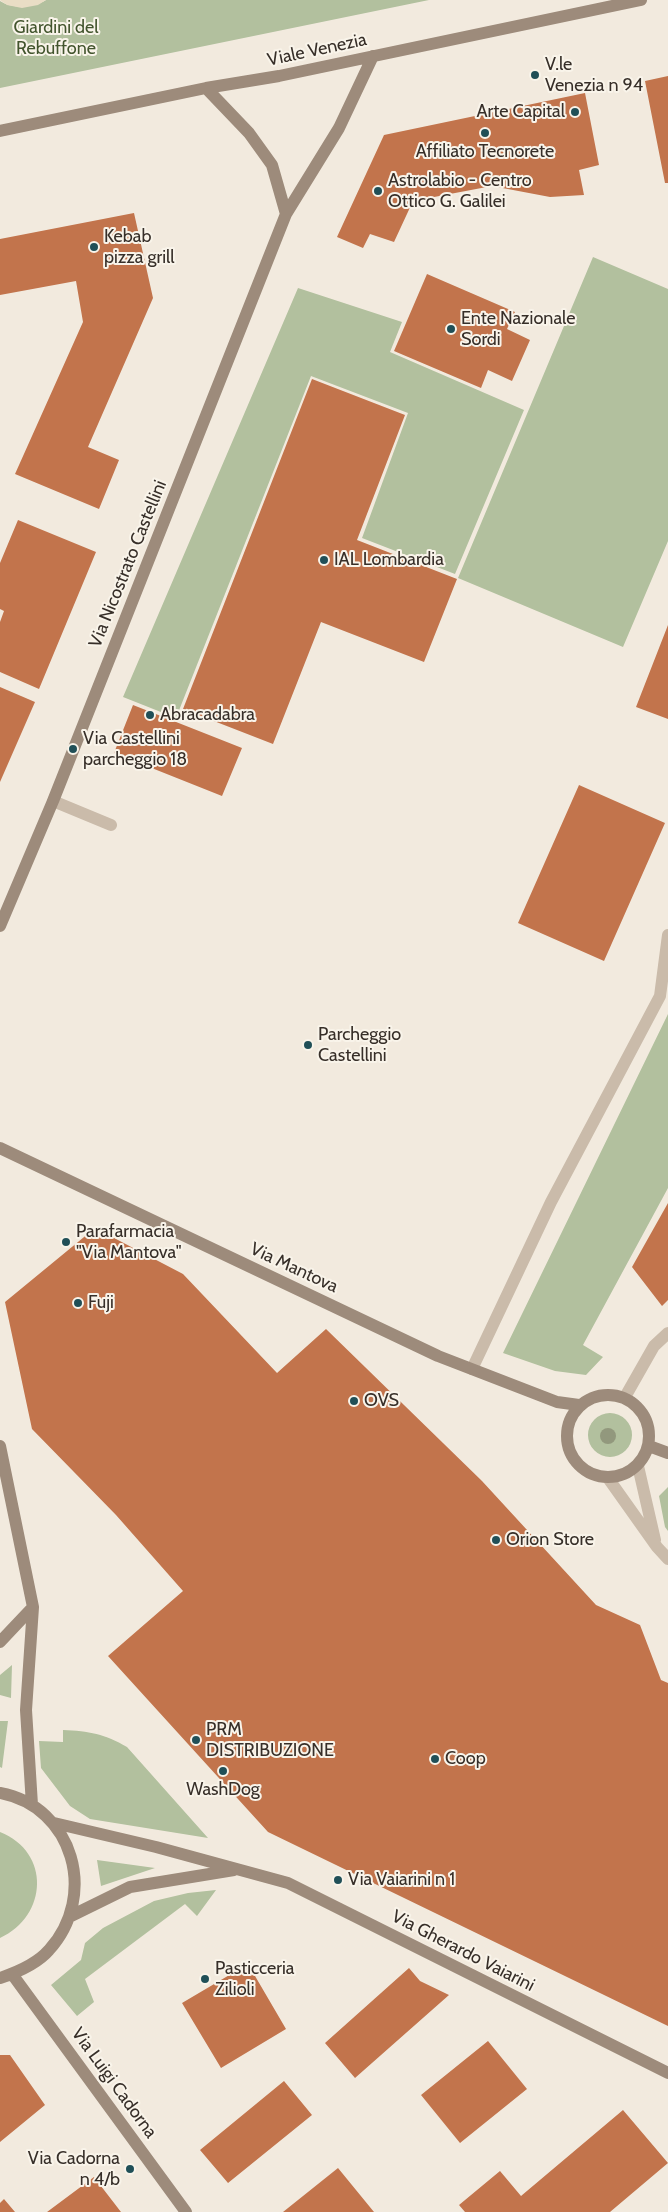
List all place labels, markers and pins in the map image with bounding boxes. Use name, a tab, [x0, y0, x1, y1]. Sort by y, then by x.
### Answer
place label: V.le Venezia n 94	[545, 54, 643, 96]
marker: V.le Venezia n 94	[529, 69, 541, 81]
place label: Arte Capital	[476, 101, 565, 123]
marker: Arte Capital	[569, 106, 581, 118]
marker: Affiliato Tecnorete	[479, 127, 491, 139]
place label: Affiliato Tecnorete	[416, 141, 554, 163]
place label: Astrolabio - Centro Ottico G. Galilei	[388, 170, 532, 212]
marker: Astrolabio - Centro Ottico G. Galilei	[372, 185, 384, 197]
place label: Kebab pizza grill	[104, 226, 174, 268]
marker: Kebab pizza grill	[88, 241, 100, 253]
place label: Ente Nazionale Sordi	[461, 308, 575, 350]
marker: Ente Nazionale Sordi	[445, 323, 457, 335]
place label: IAL Lombardia	[334, 549, 444, 571]
marker: IAL Lombardia	[318, 554, 330, 566]
place label: Abracadabra	[160, 704, 255, 726]
marker: Abracadabra	[144, 709, 156, 721]
place label: Via Castellini parcheggio 18	[83, 728, 187, 771]
marker: Via Castellini parcheggio 18	[67, 743, 79, 755]
place label: Parcheggio Castellini	[318, 1024, 401, 1066]
marker: Parcheggio Castellini	[302, 1039, 314, 1051]
place label: Parafarmacia "Via Mantova"	[76, 1221, 182, 1264]
marker: Parafarmacia "Via Mantova"	[60, 1236, 72, 1248]
place label: Fuji	[88, 1292, 114, 1314]
marker: Fuji	[72, 1297, 84, 1309]
place label: OVS	[364, 1390, 399, 1412]
marker: OVS	[348, 1395, 360, 1407]
place label: Orion Store	[506, 1529, 594, 1551]
marker: Orion Store	[490, 1534, 502, 1546]
place label: PRM DISTRIBUZIONE	[206, 1719, 334, 1762]
marker: PRM DISTRIBUZIONE	[190, 1734, 202, 1746]
place label: Coop	[445, 1748, 486, 1770]
marker: Coop	[429, 1753, 441, 1765]
marker: WashDog	[217, 1765, 229, 1777]
place label: WashDog	[186, 1779, 260, 1801]
place label: Via Vaiarini n 1	[348, 1869, 455, 1891]
marker: Via Vaiarini n 1	[332, 1874, 344, 1886]
place label: Pasticceria Zilioli	[215, 1958, 294, 2000]
marker: Pasticceria Zilioli	[199, 1973, 211, 1985]
place label: Via Cadorna n 4/b	[28, 2148, 120, 2190]
marker: Via Cadorna n 4/b	[124, 2163, 136, 2175]

